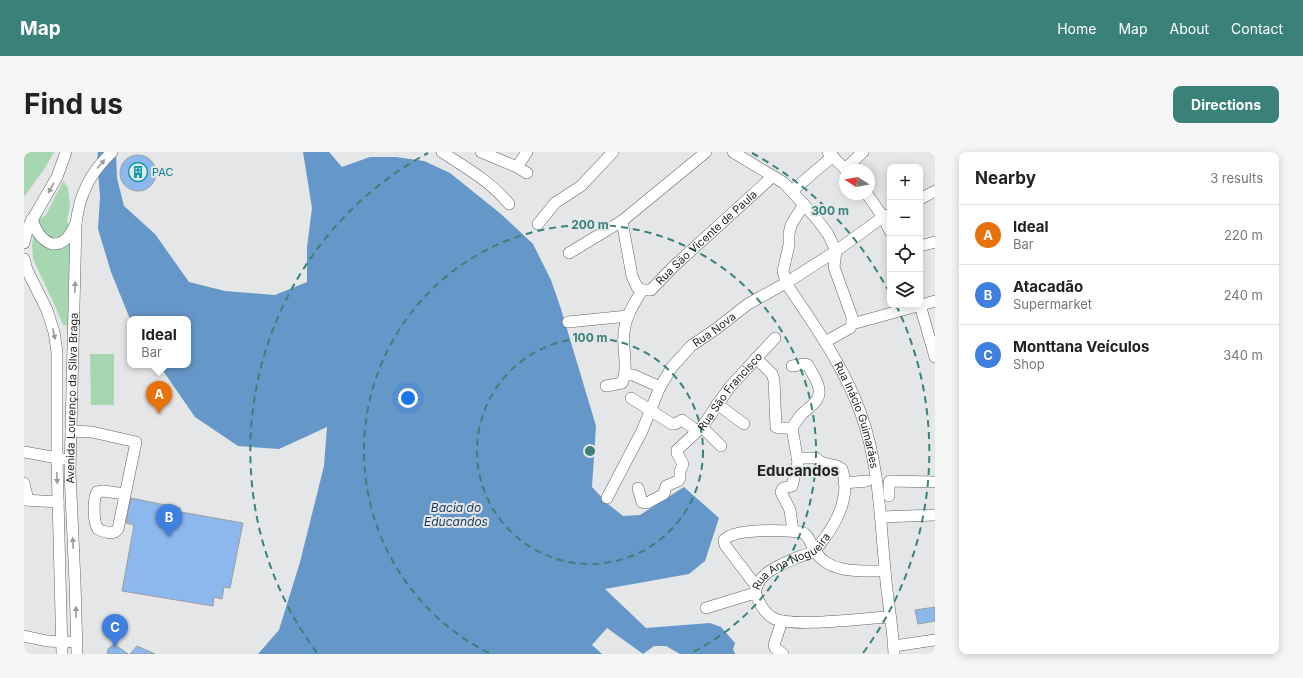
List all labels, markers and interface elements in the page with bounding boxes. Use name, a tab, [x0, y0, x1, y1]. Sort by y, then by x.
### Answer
text: Map	[20, 17, 61, 40]
text: Home	[1057, 20, 1096, 37]
text: Map	[1118, 20, 1148, 37]
text: About	[1170, 20, 1209, 37]
text: Contact	[1231, 20, 1283, 37]
button: Directions	[1173, 86, 1279, 123]
text: Find us	[24, 87, 123, 121]
one-way arrow	[96, 159, 106, 169]
building icon: PAC	[127, 161, 149, 183]
north arrow	[839, 164, 875, 200]
map controls	[887, 164, 923, 308]
button: +	[887, 164, 923, 200]
place label: PAC	[152, 165, 173, 179]
text: Nearby	[975, 168, 1036, 188]
text: 3 results	[1210, 170, 1263, 186]
one-way arrow	[48, 182, 55, 194]
street label: Rua São Vicente de Paula	[653, 187, 760, 288]
button: −	[887, 200, 923, 236]
text: 300 m	[811, 203, 849, 218]
text: 200 m	[571, 217, 609, 232]
text: Ideal	[1013, 217, 1049, 236]
text: A	[983, 227, 993, 243]
text: 220 m	[1224, 227, 1263, 243]
button: locate	[887, 236, 923, 272]
text: Bar	[1013, 236, 1034, 252]
button: layers	[887, 272, 923, 308]
text: Atacadão	[1013, 277, 1083, 296]
one-way arrow	[72, 280, 78, 293]
text: B	[984, 287, 992, 303]
text: 240 m	[1224, 287, 1263, 303]
text: Supermarket	[1013, 296, 1092, 312]
street label: Rua Nova	[690, 309, 738, 350]
street label: Avenida Lourenço da Silva Braga	[63, 312, 81, 484]
popup	[127, 316, 191, 368]
text: Ideal	[141, 325, 177, 344]
one-way arrow	[52, 328, 58, 340]
text: 100 m	[572, 330, 608, 345]
text: Monttana Veículos	[1013, 337, 1149, 356]
text: Bar	[141, 344, 162, 360]
text: C	[983, 347, 993, 363]
text: 340 m	[1223, 347, 1263, 363]
street label: Rua São Francisco	[694, 349, 766, 434]
text: Shop	[1013, 356, 1045, 372]
street label: Rua Inácio Guimarães	[831, 359, 882, 470]
pin: A	[146, 381, 172, 414]
your location	[398, 388, 418, 408]
centre of rings	[583, 444, 597, 458]
district label: Educandos	[757, 461, 839, 480]
one-way arrow	[54, 472, 60, 485]
water label: Bacia do Educandos	[424, 500, 488, 529]
pin: B	[156, 504, 182, 537]
street label: Rua Ana Nogueira	[749, 530, 833, 592]
one-way arrow	[70, 537, 77, 549]
one-way arrow	[73, 605, 79, 618]
pin: C	[102, 614, 128, 647]

